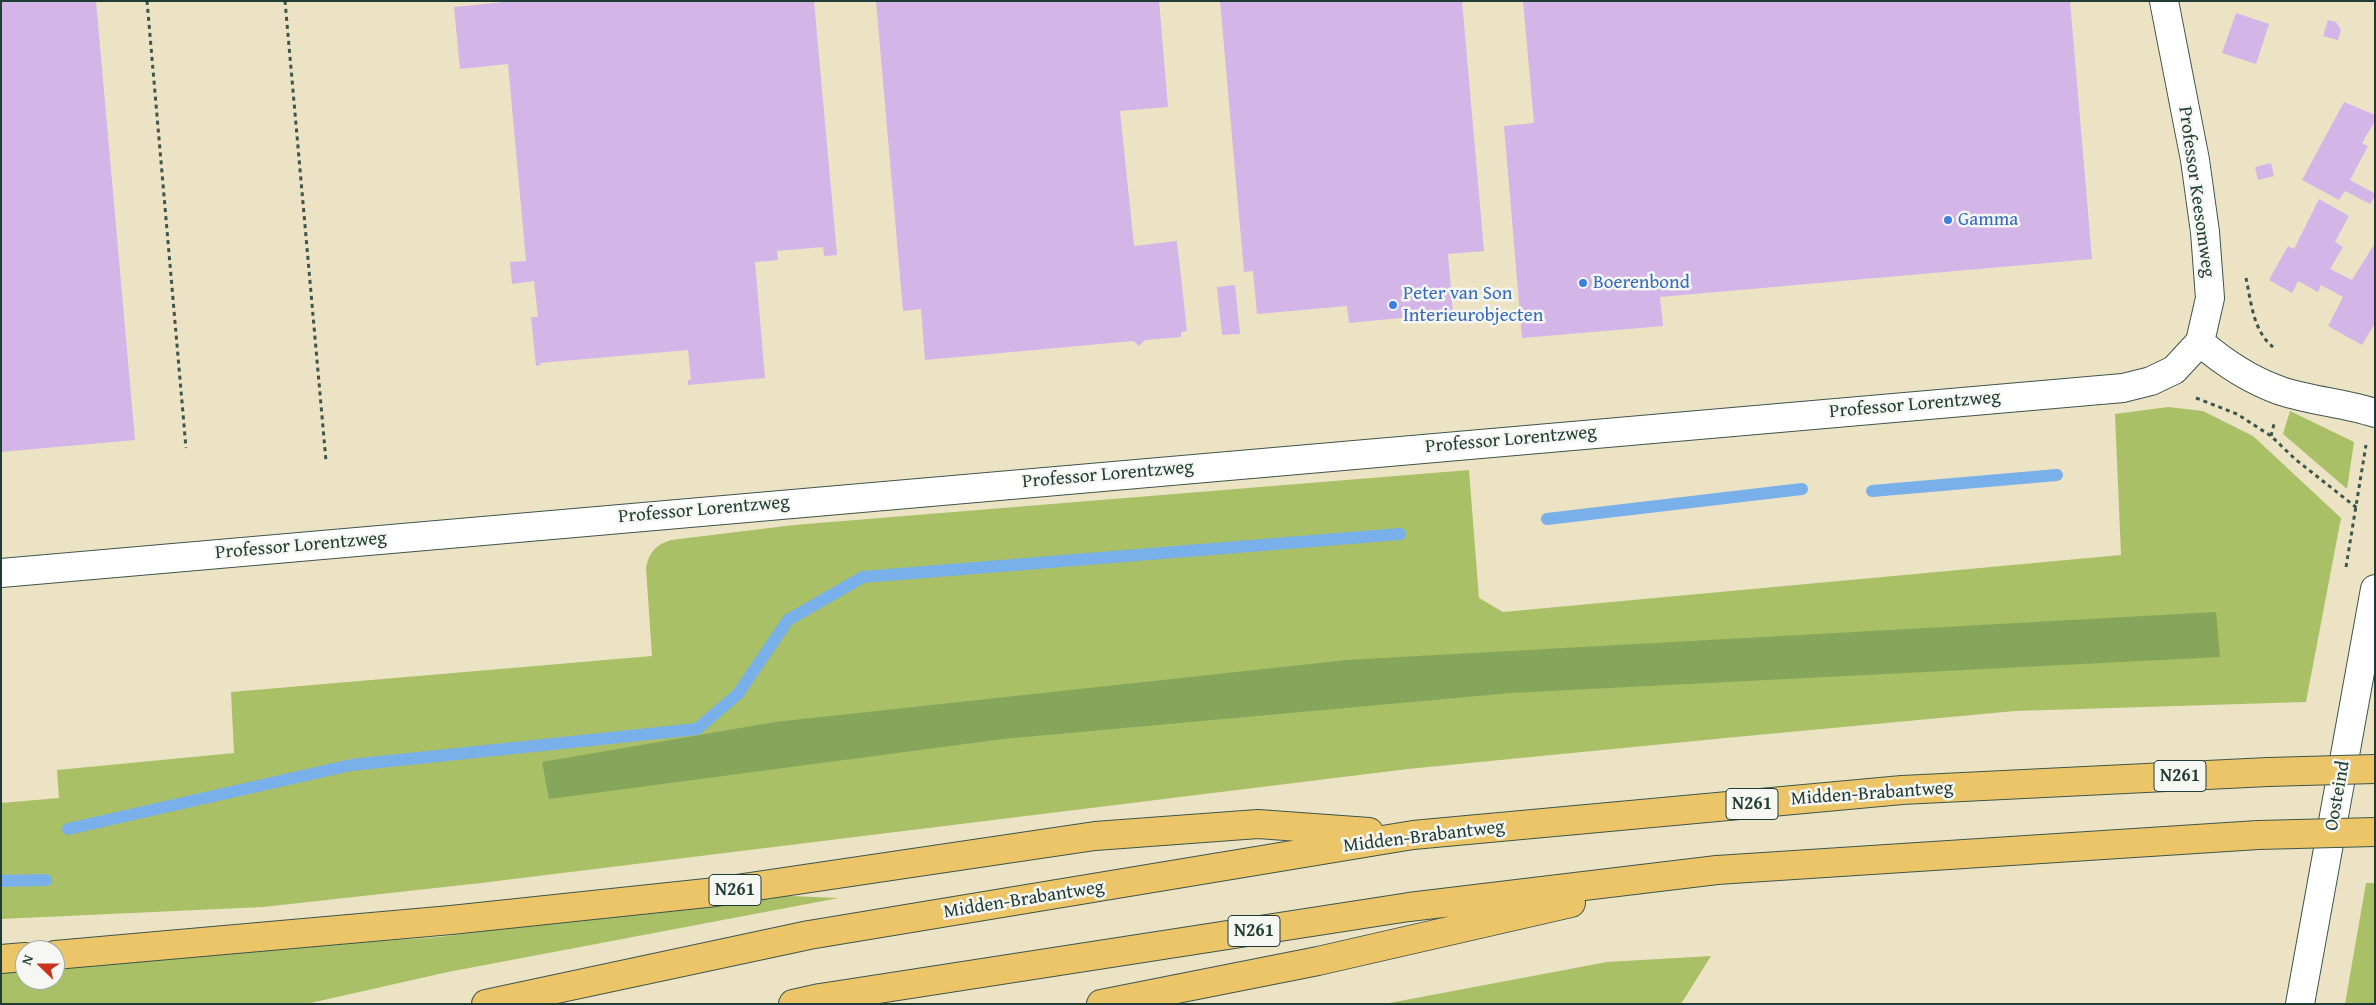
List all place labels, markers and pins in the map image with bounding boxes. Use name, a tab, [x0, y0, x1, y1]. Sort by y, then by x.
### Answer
place label: Gamma	[1958, 209, 2018, 231]
marker: Gamma	[1942, 214, 1954, 226]
place label: Boerenbond	[1593, 272, 1690, 294]
marker: Boerenbond	[1577, 277, 1589, 289]
place label: Peter van Son Interieurobjecten	[1403, 283, 1543, 327]
marker: Peter van Son Interieurobjecten	[1387, 299, 1399, 311]

